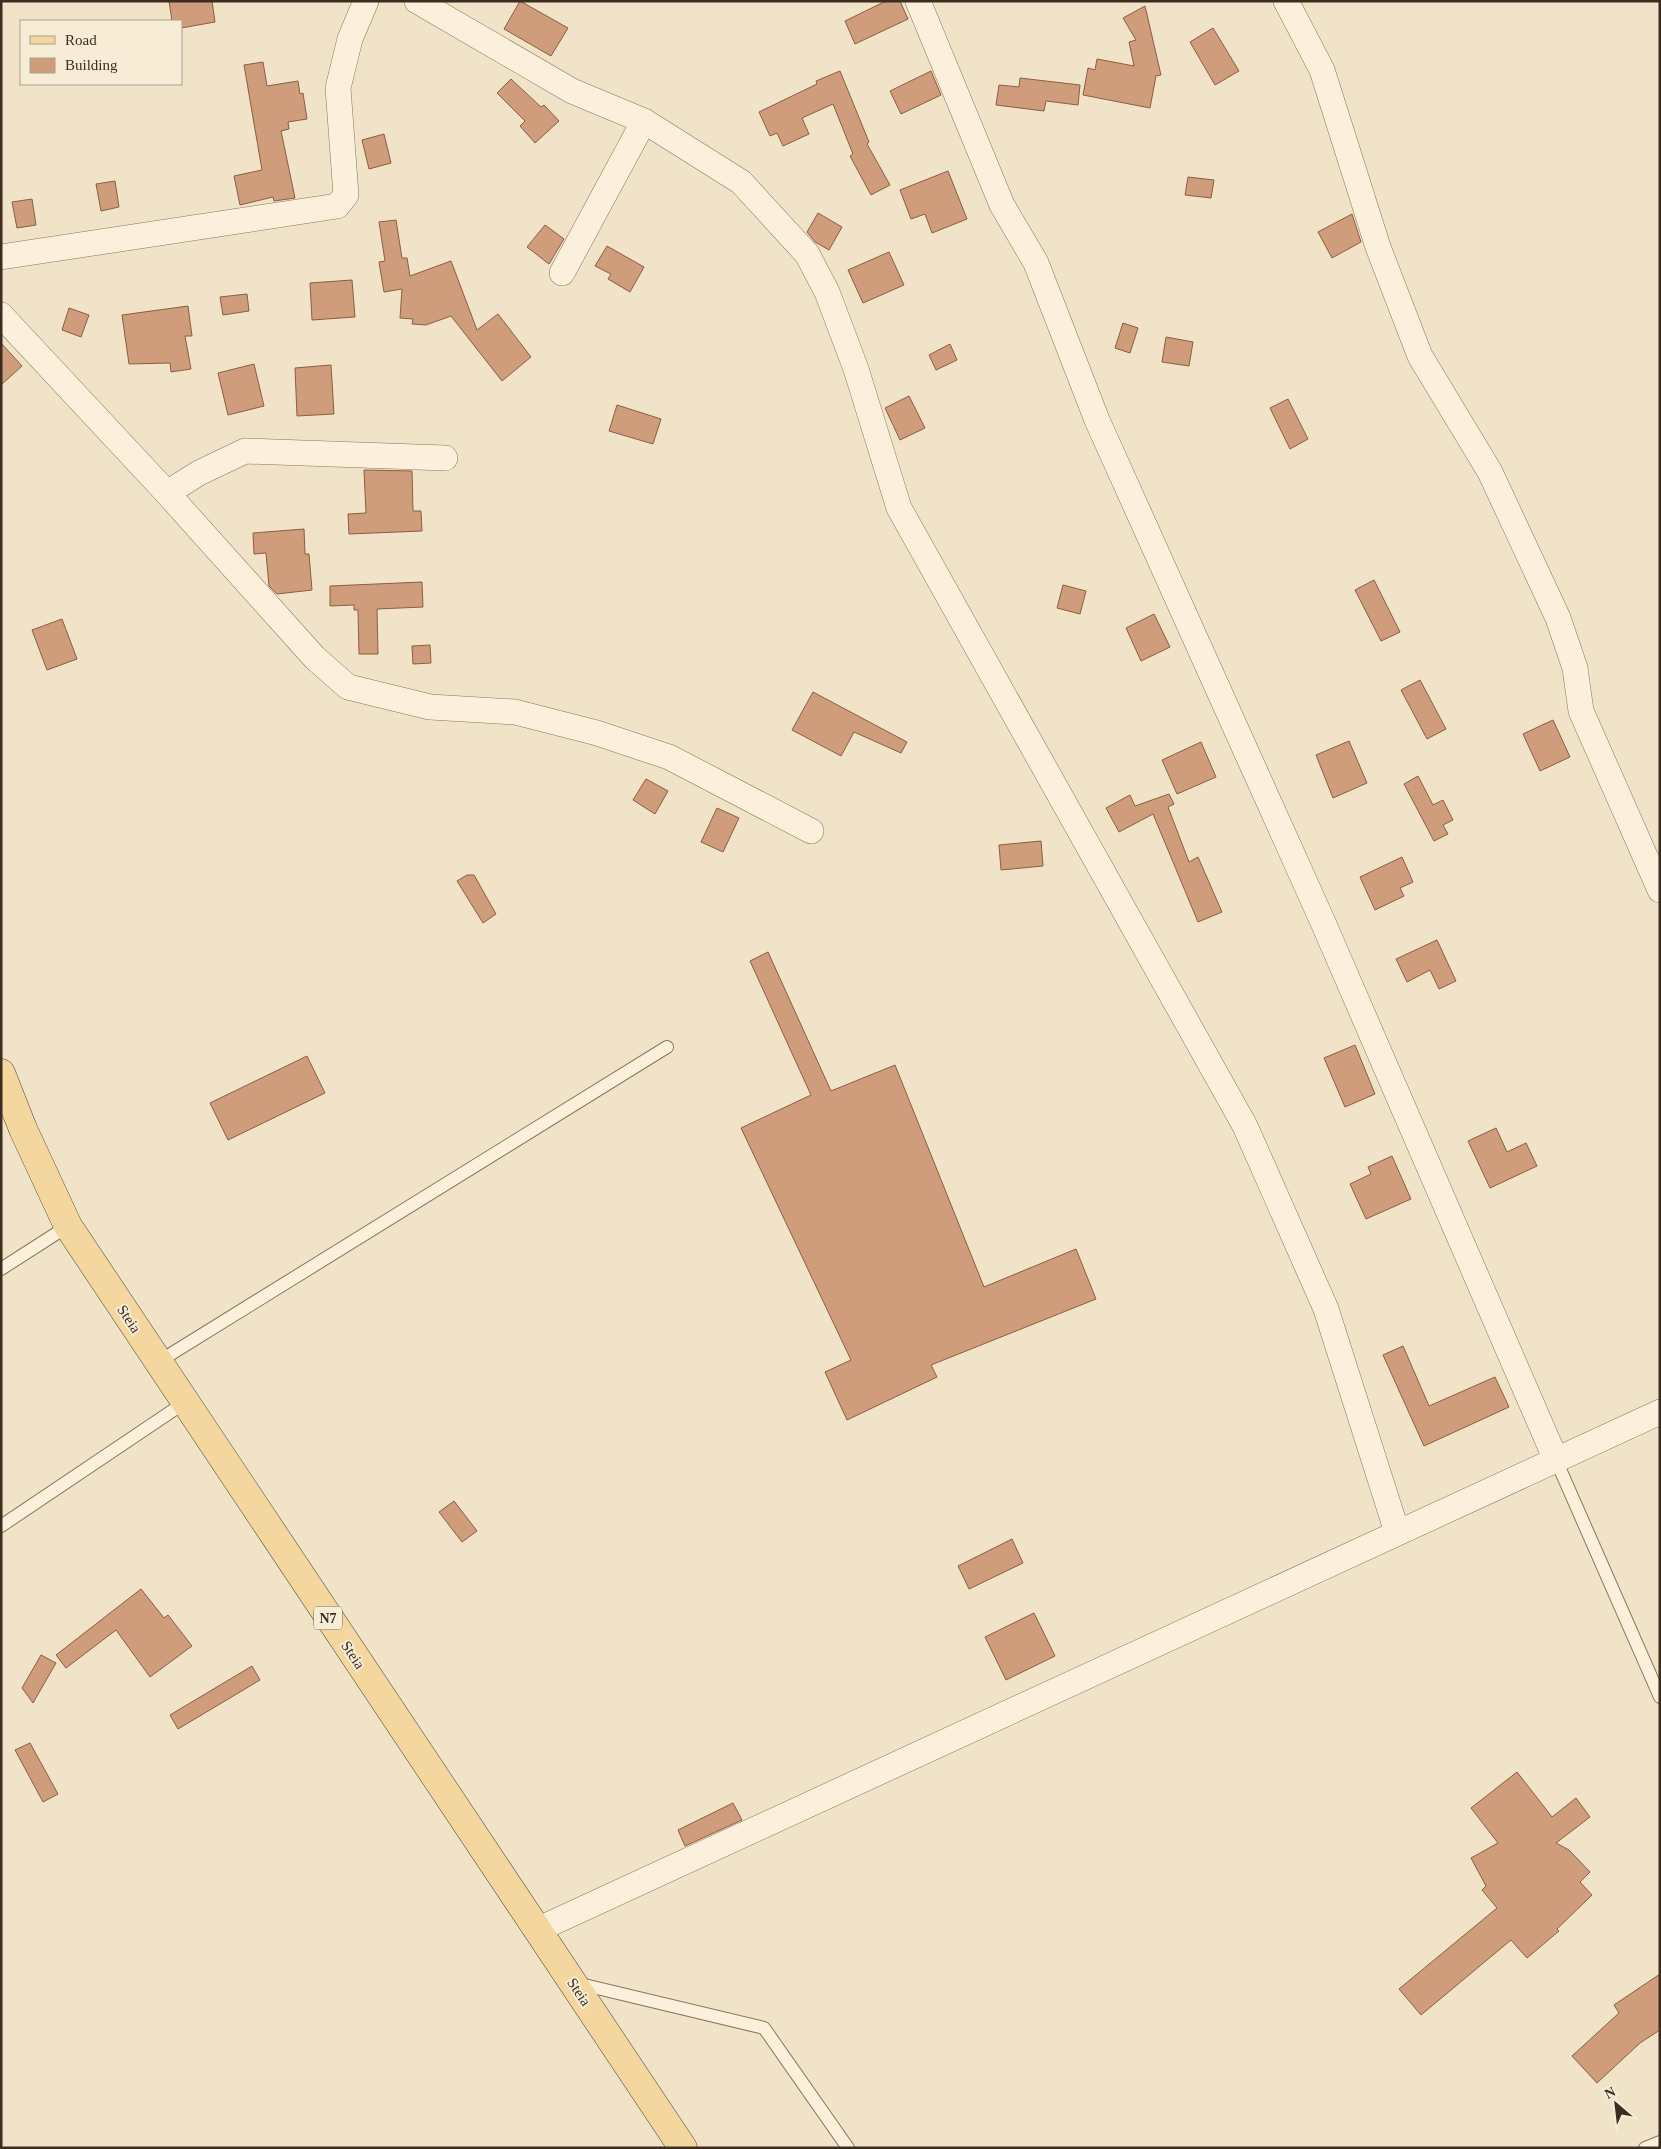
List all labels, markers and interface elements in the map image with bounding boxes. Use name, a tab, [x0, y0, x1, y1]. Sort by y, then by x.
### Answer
legend	[20, 20, 182, 85]
text: Road	[65, 32, 97, 48]
text: Building	[65, 57, 118, 73]
street label: Steia	[114, 1302, 144, 1336]
road number: N7	[314, 1606, 342, 1630]
street label: Steia	[338, 1638, 368, 1672]
street label: Steia	[564, 1975, 594, 2009]
north arrow	[1591, 2079, 1641, 2129]
text: N	[1602, 2084, 1618, 2102]

